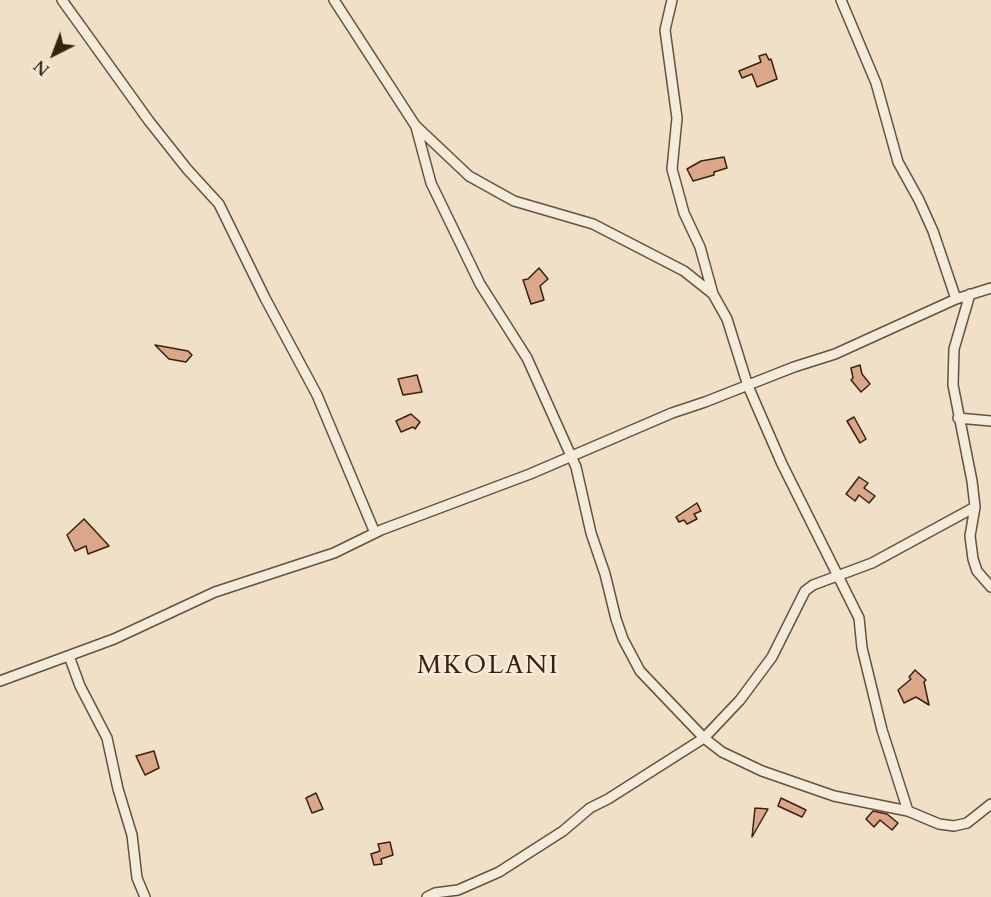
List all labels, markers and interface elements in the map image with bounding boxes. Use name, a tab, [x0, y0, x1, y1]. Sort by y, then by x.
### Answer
north arrow	[24, 24, 84, 84]
text: N	[29, 55, 54, 80]
district label: MKOLANI	[417, 651, 559, 683]

